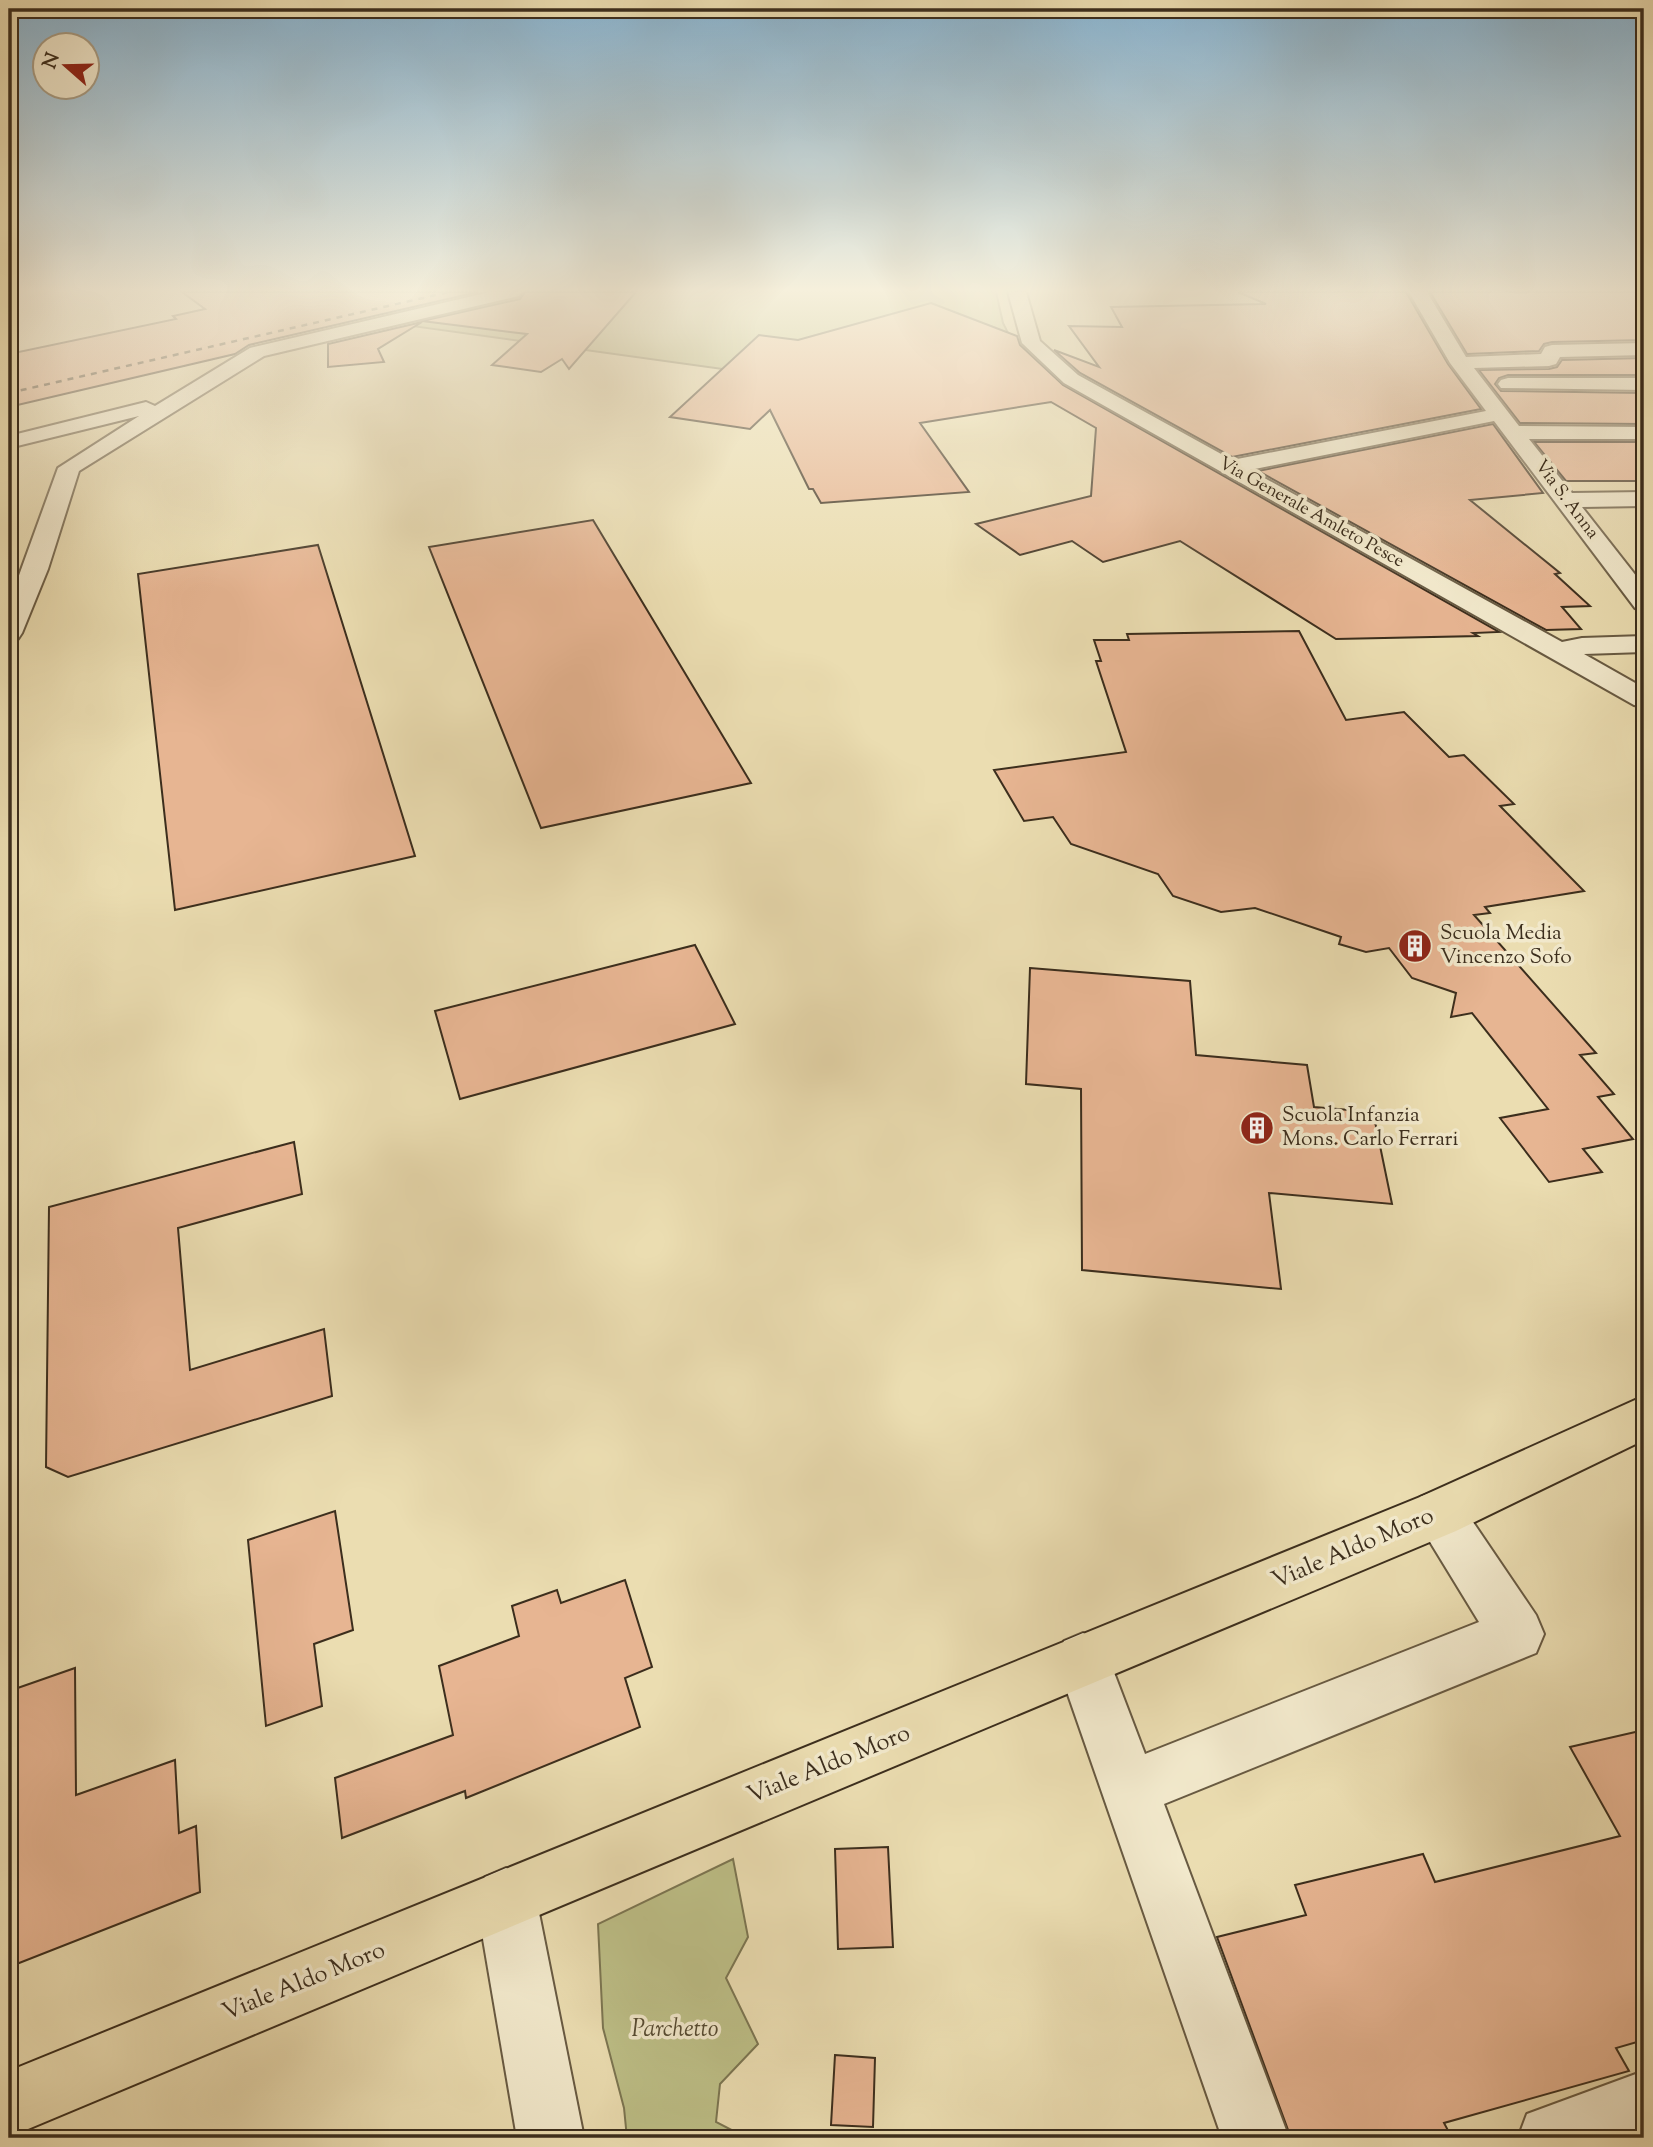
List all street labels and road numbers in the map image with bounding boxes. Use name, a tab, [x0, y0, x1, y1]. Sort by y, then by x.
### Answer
street label: Via Generale Amleto Pesce	[1213, 451, 1409, 575]
street label: Via S. Anna	[1527, 455, 1605, 545]
street label: Viale Aldo Moro	[1267, 1500, 1439, 1598]
street label: Viale Aldo Moro	[742, 1717, 916, 1813]
street label: Viale Aldo Moro	[217, 1934, 391, 2030]

